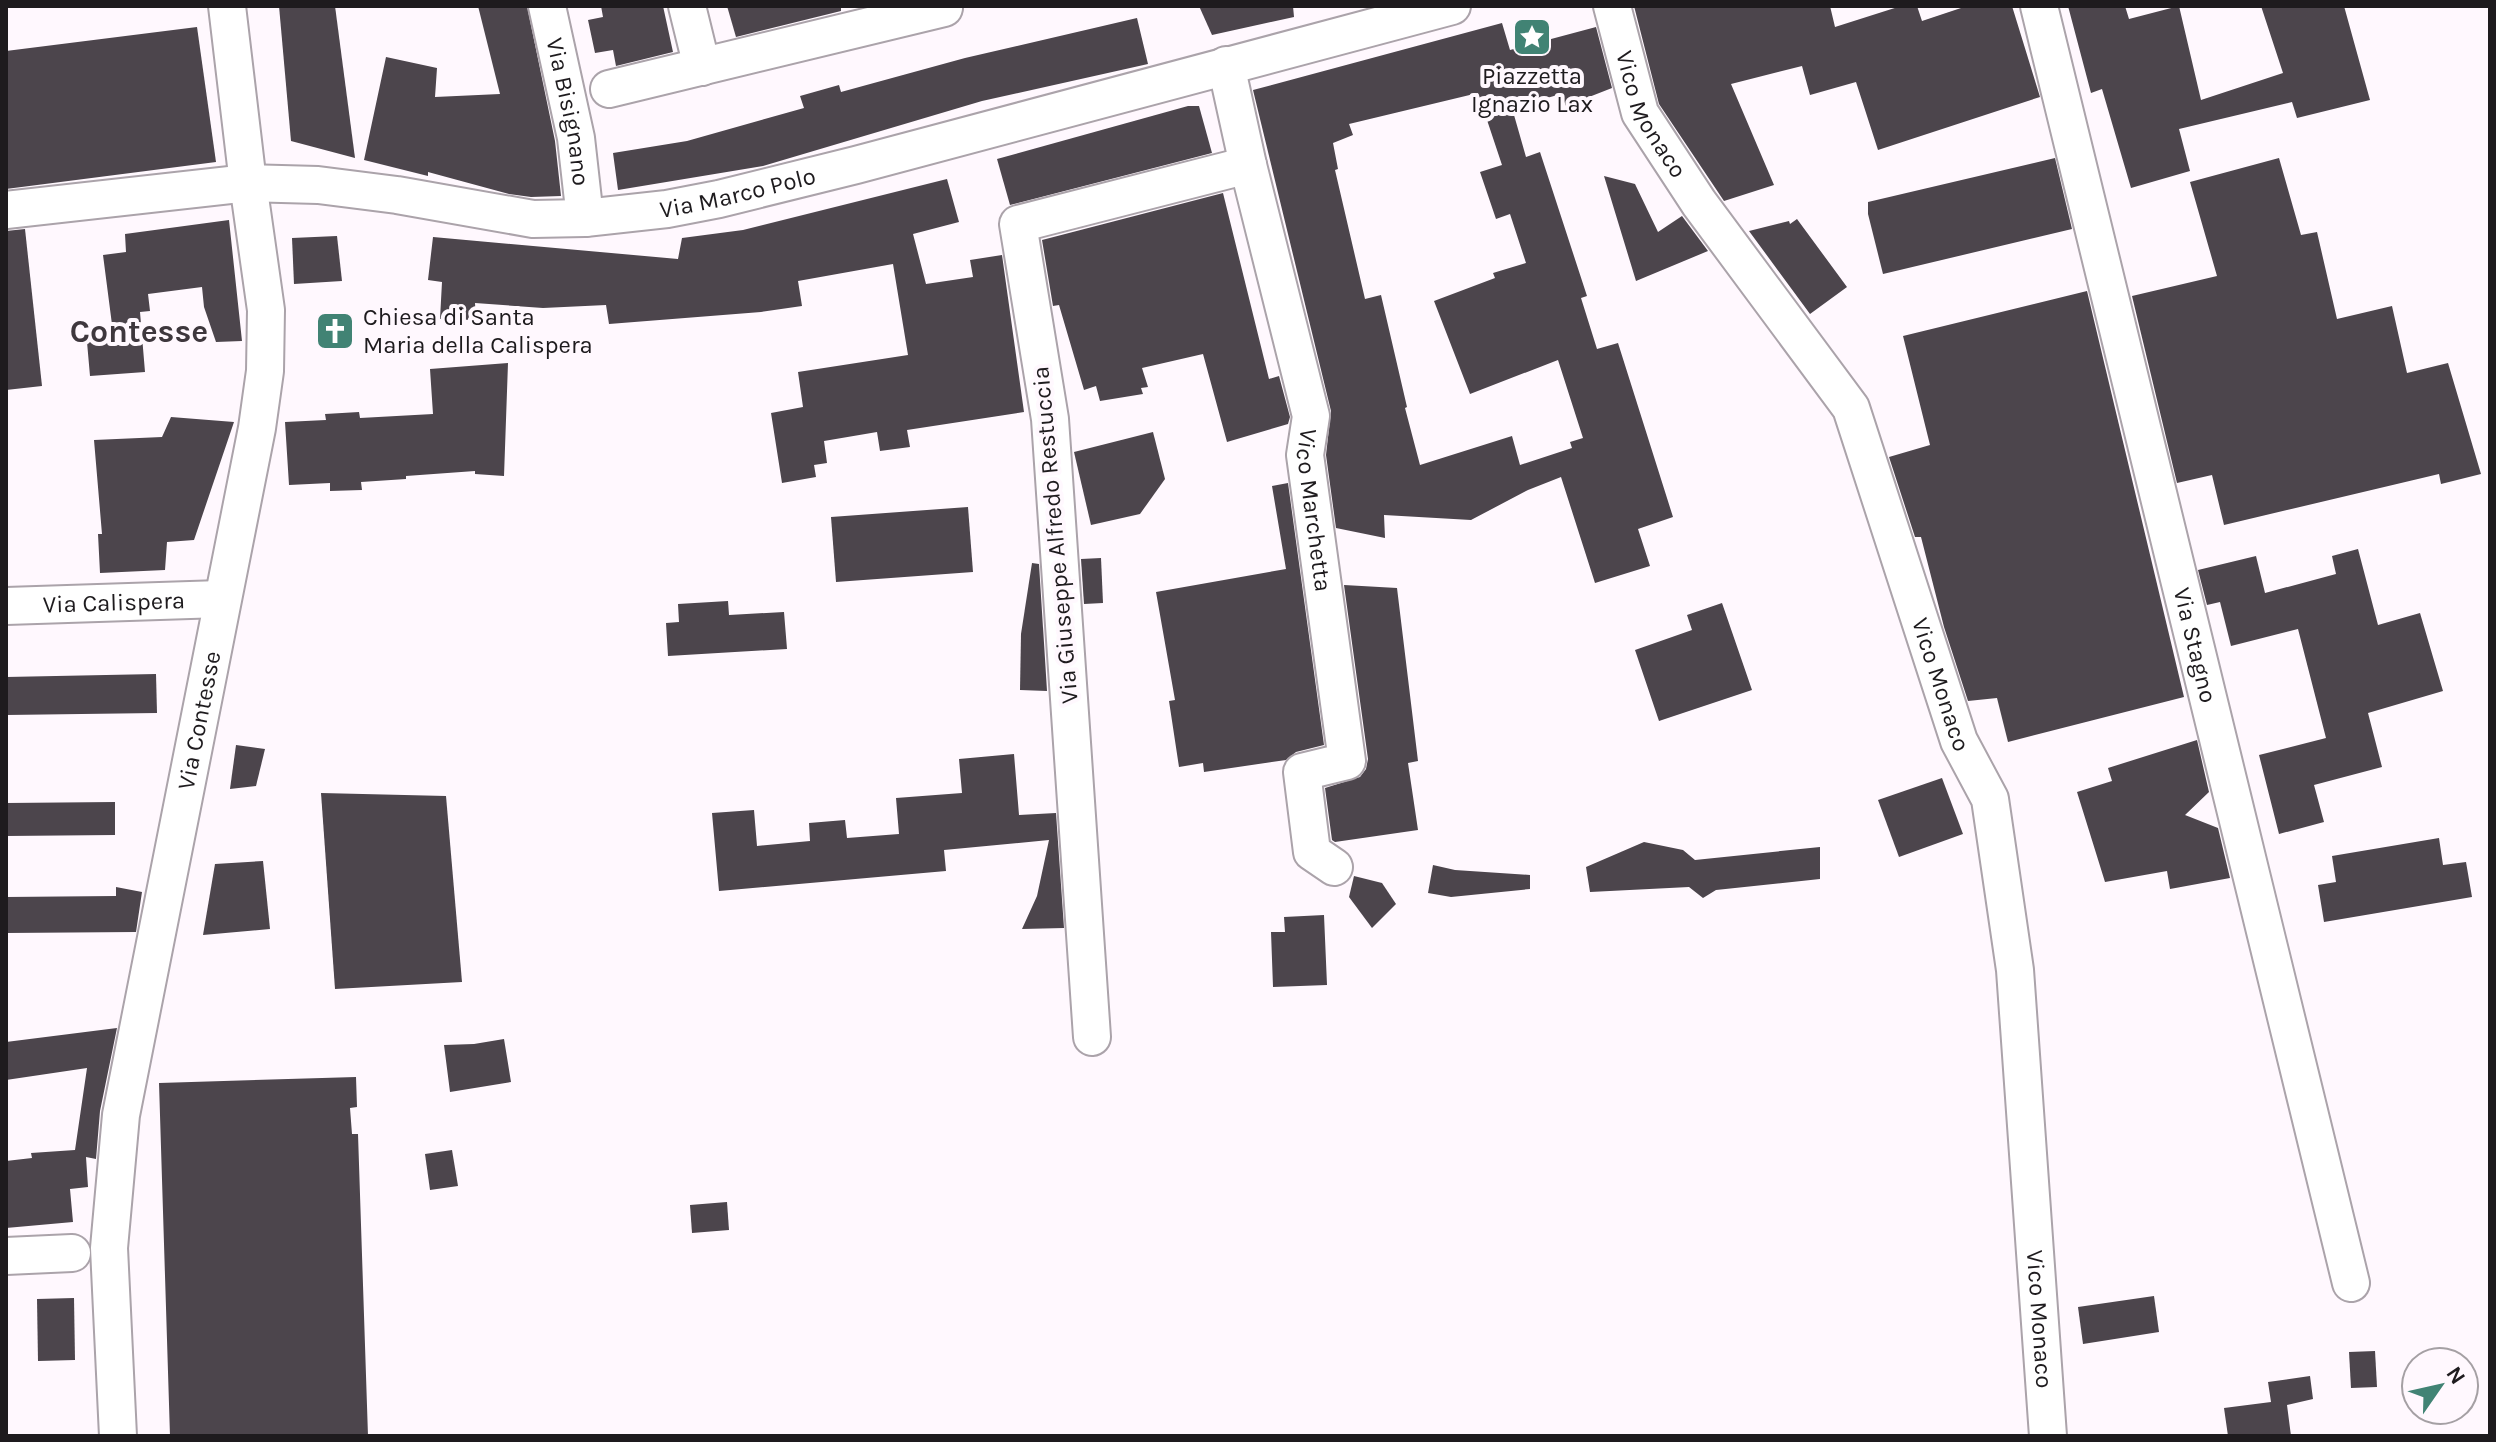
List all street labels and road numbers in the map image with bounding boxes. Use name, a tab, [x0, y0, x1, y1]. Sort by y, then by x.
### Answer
street label: Via Bisignano	[540, 35, 595, 187]
street label: Vico Monaco	[1610, 48, 1693, 183]
street label: Via Marco Polo	[658, 162, 818, 224]
street label: Via Giuseppe Alfredo Restuccia	[1026, 365, 1084, 705]
street label: Vico Marchetta	[1290, 426, 1338, 593]
street label: Via Stagno	[2168, 585, 2223, 706]
street label: Via Calispera	[42, 586, 186, 619]
street label: Vico Monaco	[1906, 614, 1976, 756]
street label: Via Contesse	[172, 649, 227, 792]
street label: Vico Monaco	[2021, 1249, 2059, 1389]

